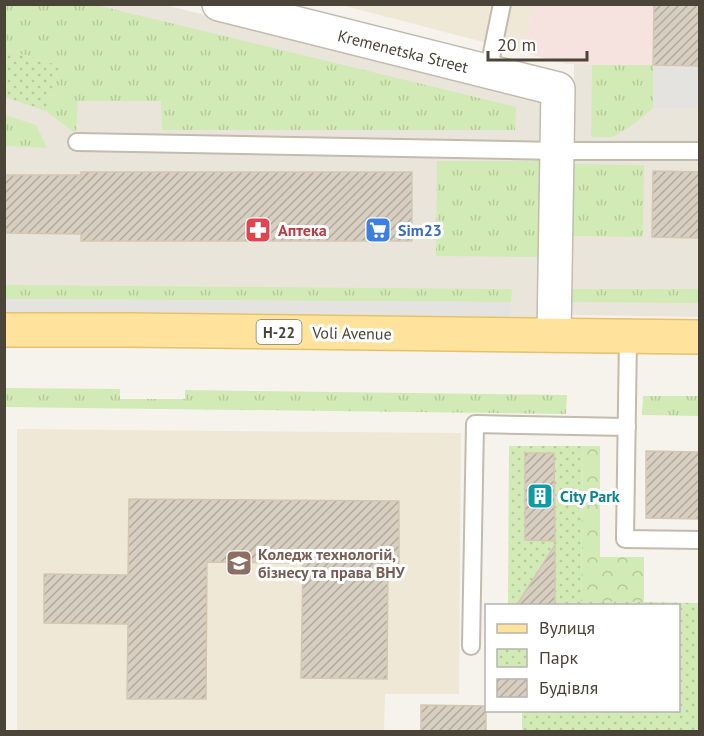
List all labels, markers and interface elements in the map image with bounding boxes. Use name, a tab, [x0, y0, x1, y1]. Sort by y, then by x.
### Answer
scale bar	[488, 24, 587, 62]
street label: Kremenetska Street	[336, 25, 471, 77]
text: 20 m	[497, 33, 536, 56]
pharmacy icon: Аптека	[243, 215, 273, 245]
supermarket icon: Sim23	[363, 215, 393, 245]
place label: Аптека	[278, 220, 327, 240]
place label: Sim23	[398, 220, 442, 240]
road number: Н-22	[256, 320, 302, 344]
street label: Voli Avenue	[311, 322, 392, 344]
building icon: City Park	[525, 481, 555, 511]
place label: City Park	[560, 486, 620, 506]
place label: Коледж технологій, бізнесу та права ВНУ	[258, 544, 406, 582]
school or university icon: Коледж технологій, бізнесу та права ВНУ	[224, 548, 254, 578]
legend	[485, 604, 680, 712]
text: Вулиця	[539, 616, 595, 639]
text: Парк	[539, 646, 579, 669]
text: Будівля	[539, 676, 598, 699]

